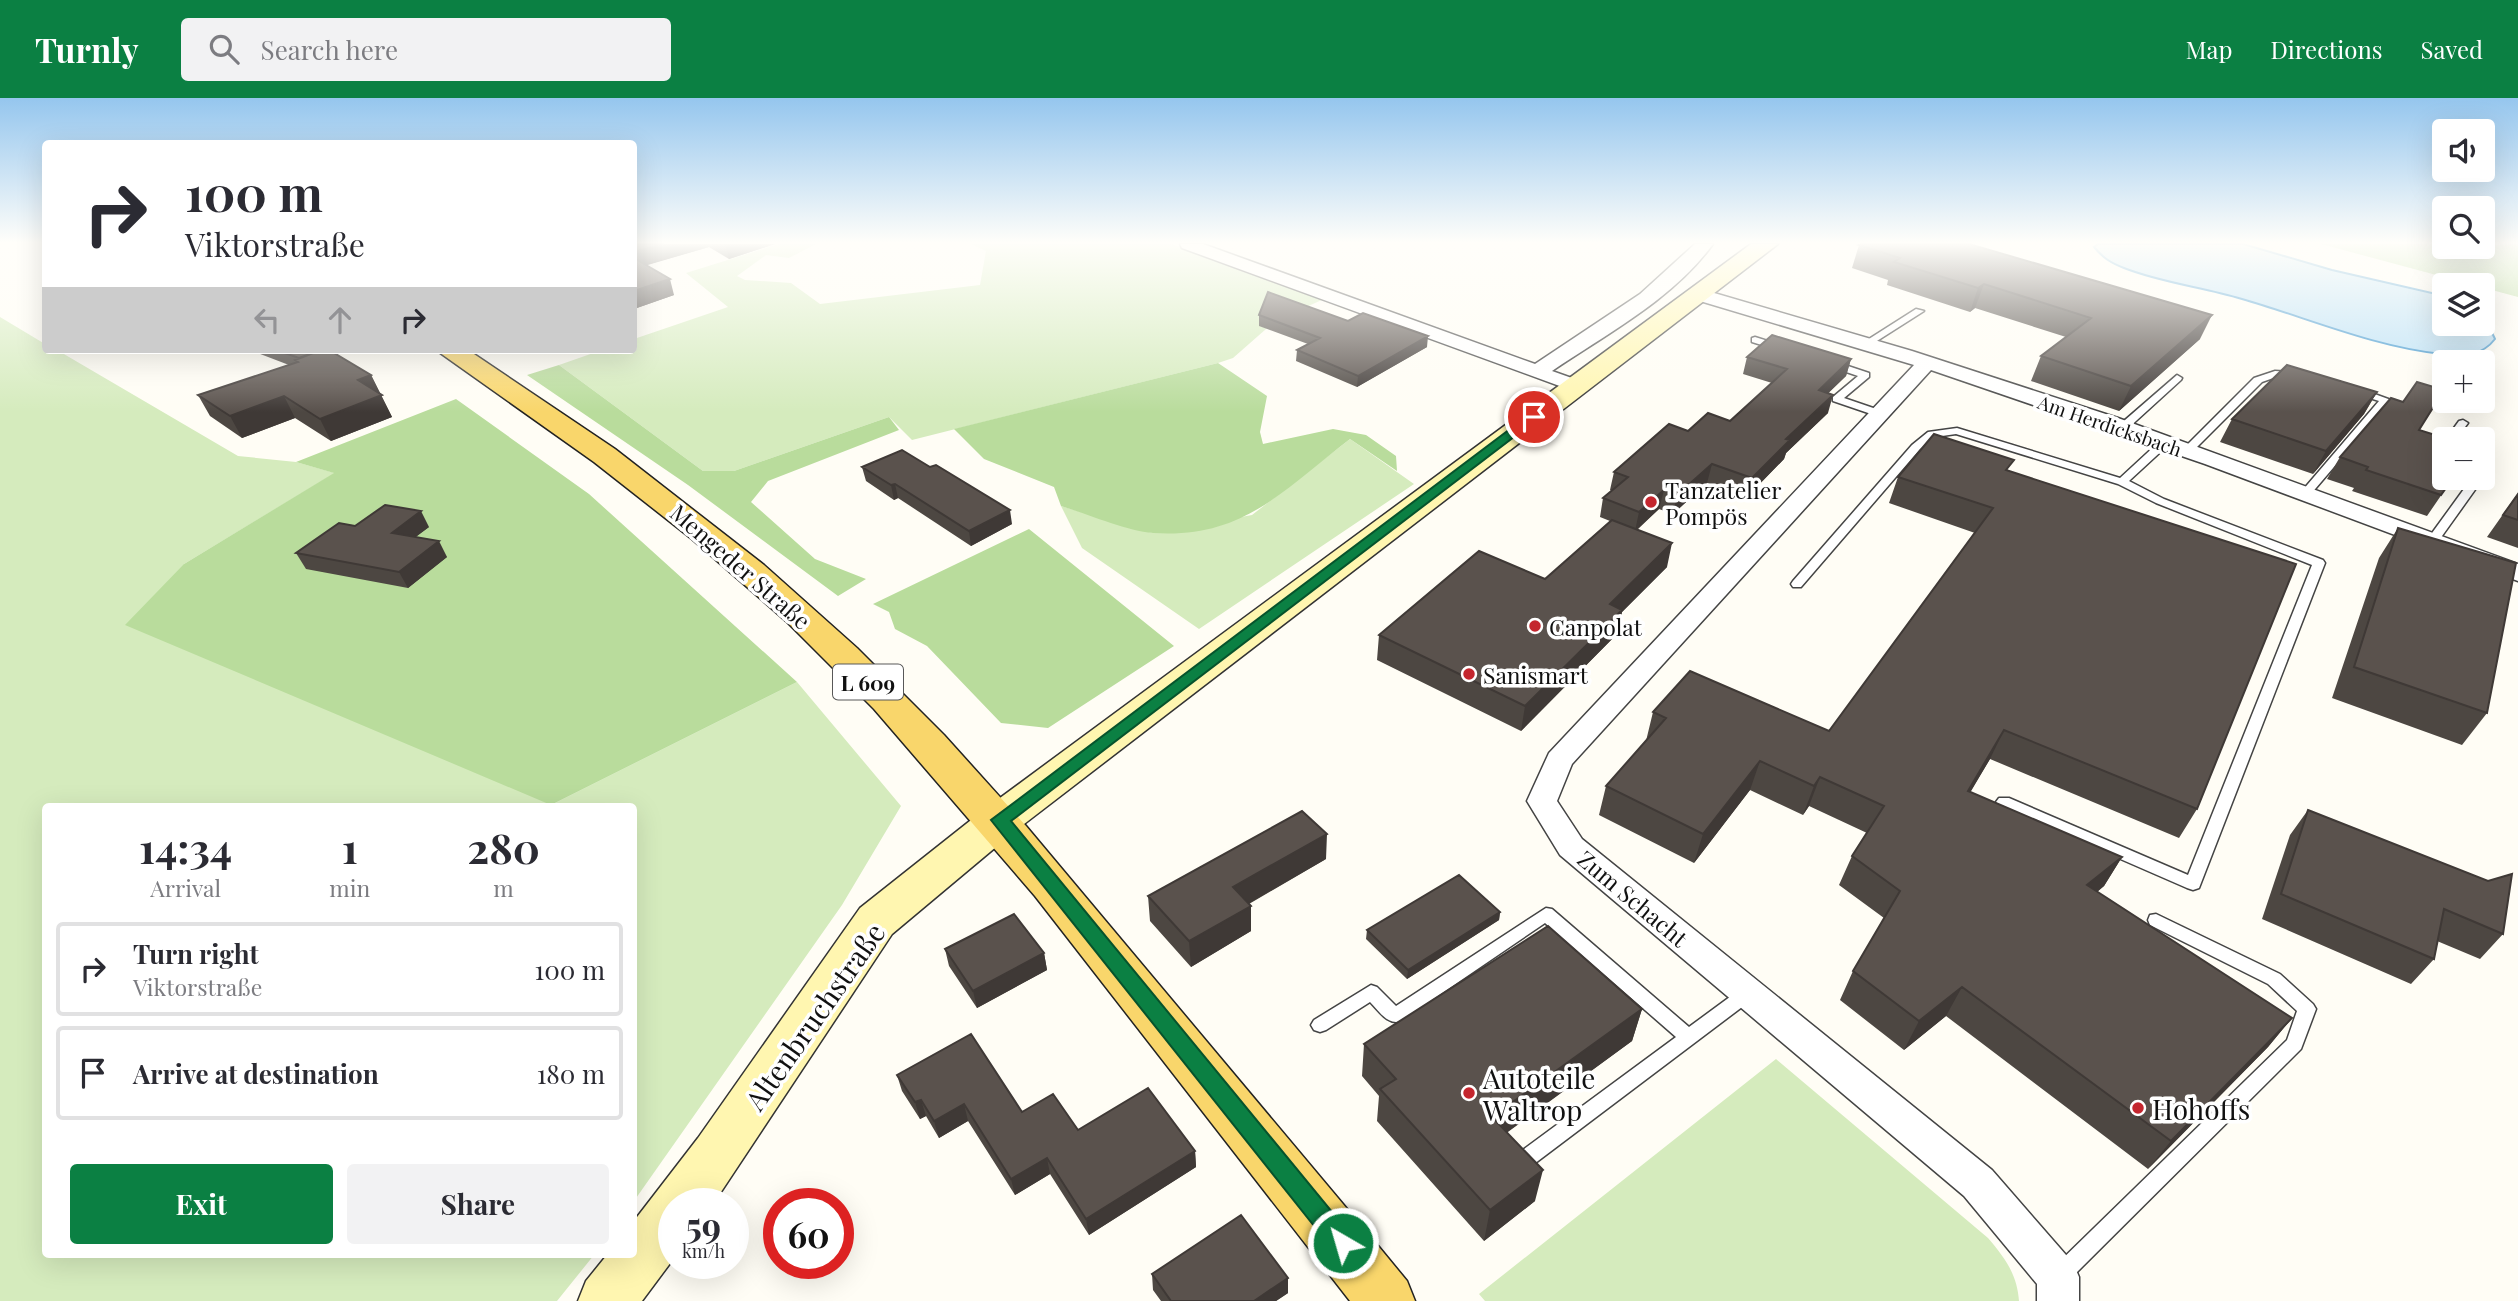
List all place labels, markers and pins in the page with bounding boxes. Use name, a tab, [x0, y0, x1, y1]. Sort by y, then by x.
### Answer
pin	[1504, 387, 1564, 447]
place label: Tanzatelier Pompös	[1665, 474, 1782, 531]
marker: Tanzatelier Pompös	[1643, 494, 1659, 510]
place label: Canpolat	[1549, 611, 1643, 642]
marker: Canpolat	[1527, 618, 1543, 634]
place label: Sanismart	[1483, 659, 1589, 690]
marker: Sanismart	[1461, 666, 1477, 682]
place label: Autoteile Waltrop	[1482, 1059, 1596, 1128]
marker: Autoteile Waltrop	[1461, 1085, 1477, 1101]
place label: Hohoffs	[2152, 1090, 2250, 1127]
marker: Hohoffs	[2130, 1100, 2146, 1116]

